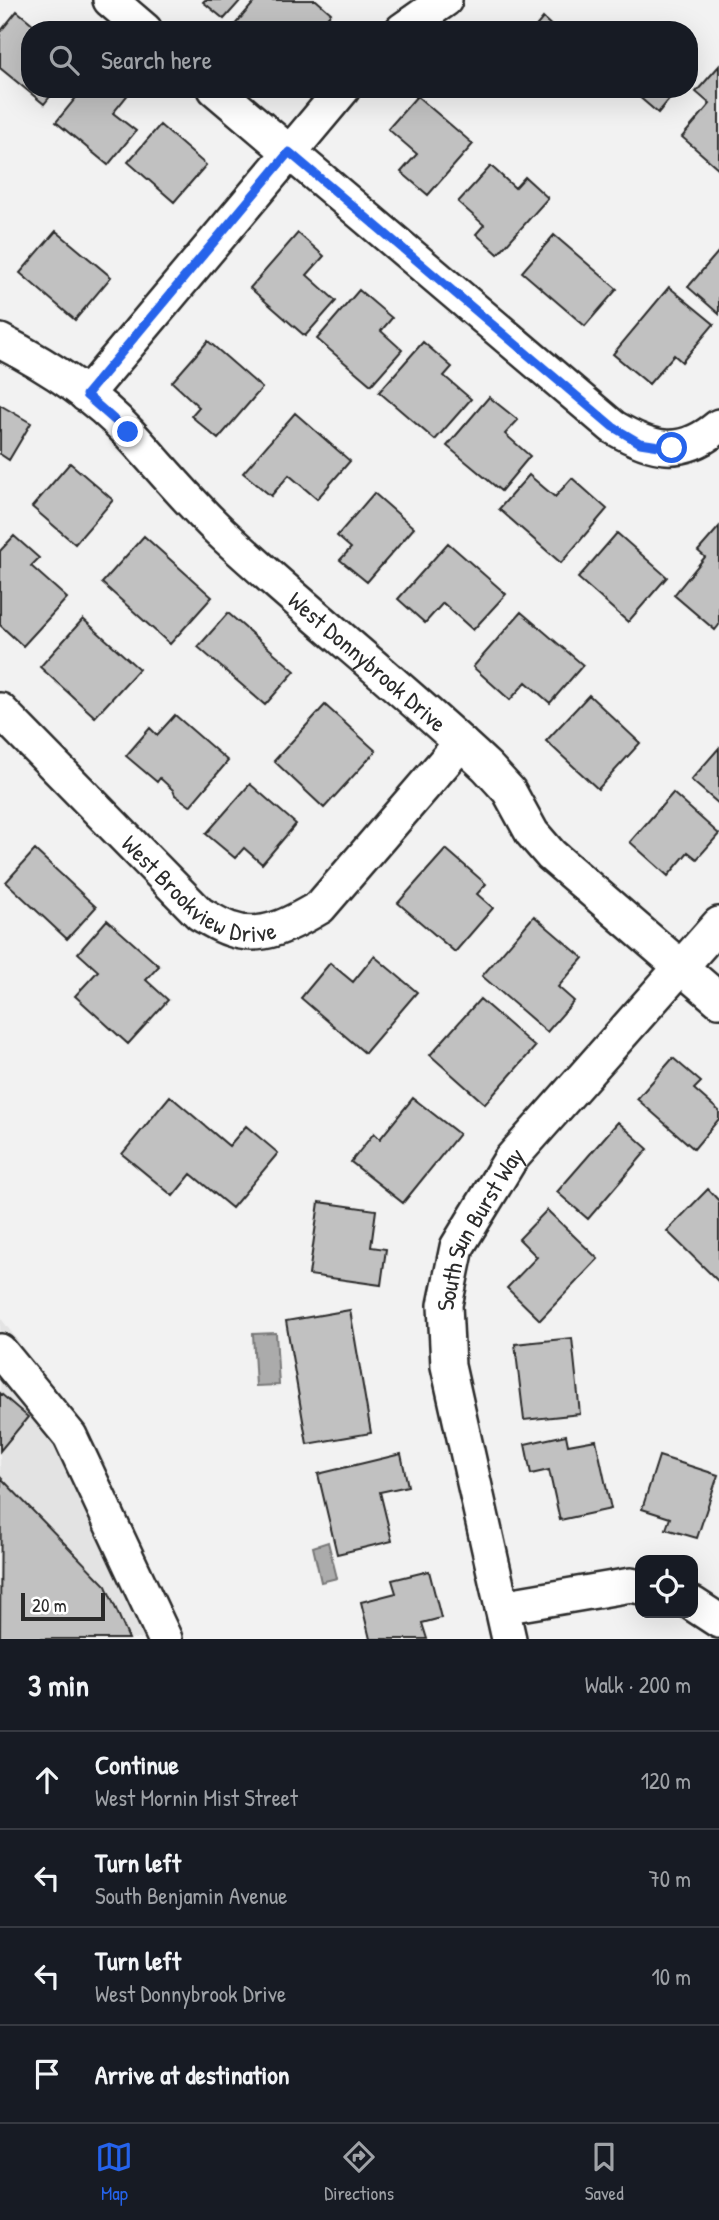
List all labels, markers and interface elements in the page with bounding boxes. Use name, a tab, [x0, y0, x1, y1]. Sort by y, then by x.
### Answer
search box	[21, 21, 698, 98]
icon: search	[45, 41, 83, 79]
text: Search here	[101, 42, 212, 77]
route end	[112, 416, 143, 447]
route start	[656, 432, 687, 463]
street label: West Donnybrook Drive	[282, 584, 454, 739]
street label: West Brookview Drive	[115, 828, 280, 949]
street label: South Sun Burst Way	[429, 1140, 531, 1311]
map controls	[635, 1555, 698, 1618]
button: locate	[635, 1555, 698, 1618]
scale bar	[21, 1590, 105, 1622]
text: 20 m	[32, 1592, 67, 1618]
text: 3 min	[28, 1665, 89, 1705]
text: Walk · 200 m	[585, 1669, 691, 1700]
text: Continue	[95, 1747, 179, 1782]
icon: ahead	[28, 1761, 66, 1799]
text: 120 m	[641, 1765, 691, 1796]
text: West Mornin Mist Street	[95, 1782, 298, 1813]
text: Turn left	[95, 1845, 181, 1880]
icon: left	[28, 1859, 66, 1897]
text: 70 m	[648, 1863, 691, 1894]
text: South Benjamin Avenue	[95, 1880, 287, 1911]
text: Turn left	[95, 1943, 181, 1978]
icon: left	[28, 1957, 66, 1995]
text: 10 m	[651, 1961, 691, 1992]
text: West Donnybrook Drive	[95, 1978, 286, 2009]
icon: arrive	[28, 2055, 66, 2093]
text: Arrive at destination	[95, 2057, 290, 2092]
tab: Map	[95, 2138, 133, 2206]
tab: Directions	[324, 2138, 394, 2206]
tab: Saved	[585, 2138, 624, 2206]

